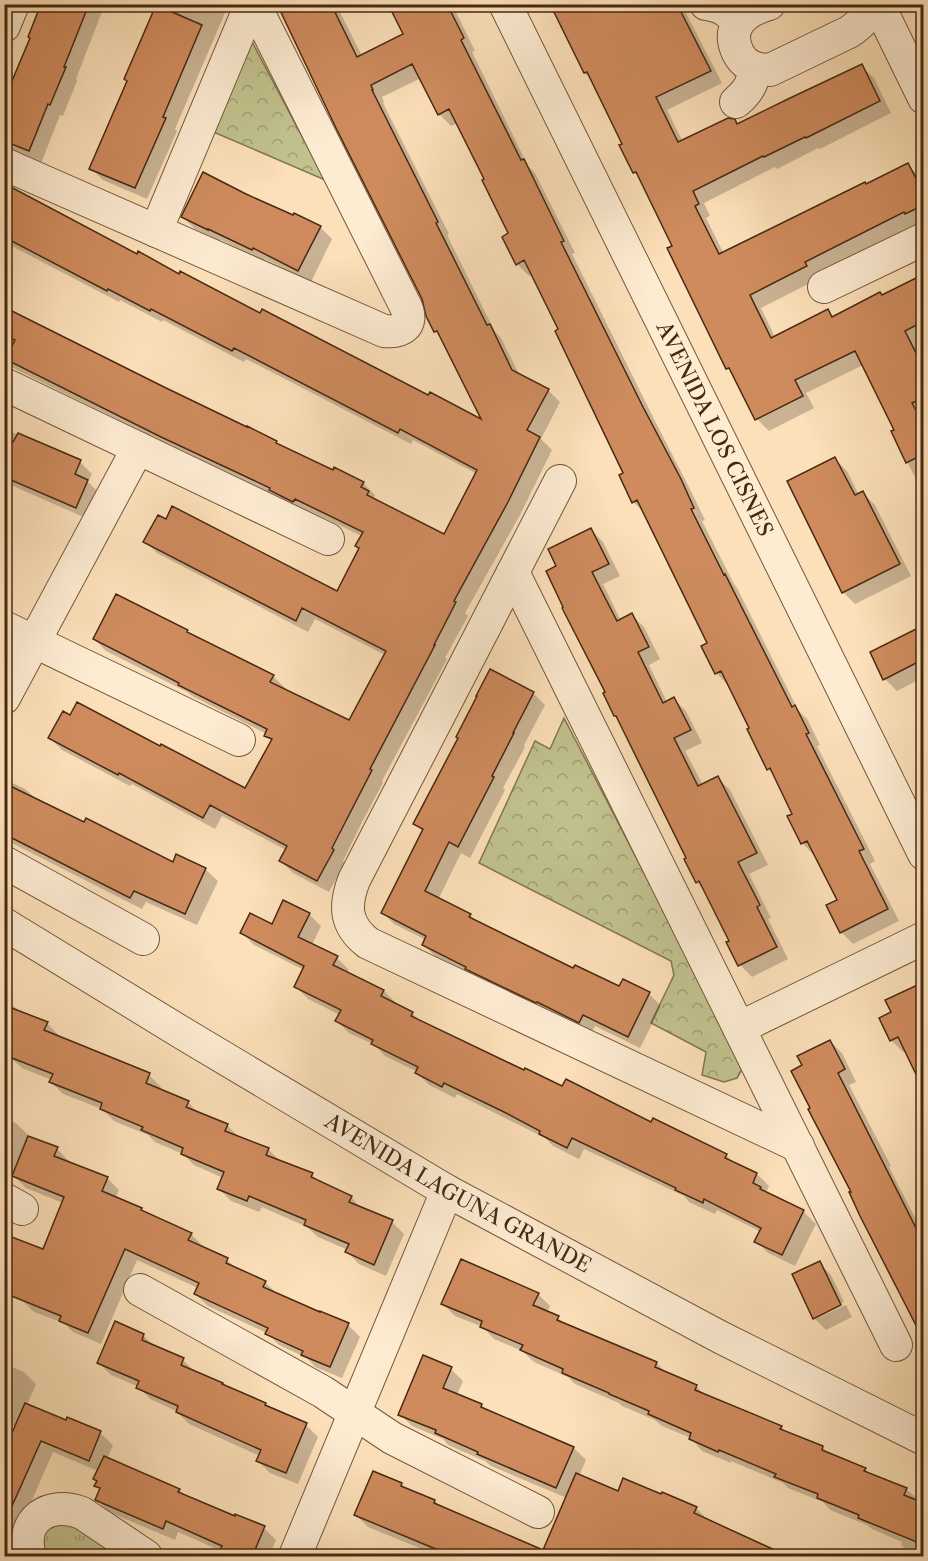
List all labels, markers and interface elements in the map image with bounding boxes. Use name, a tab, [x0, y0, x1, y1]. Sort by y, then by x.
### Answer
street label: AVENIDA LOS CISNES	[651, 317, 778, 540]
street label: AVENIDA LAGUNA GRANDE	[320, 1108, 596, 1278]

